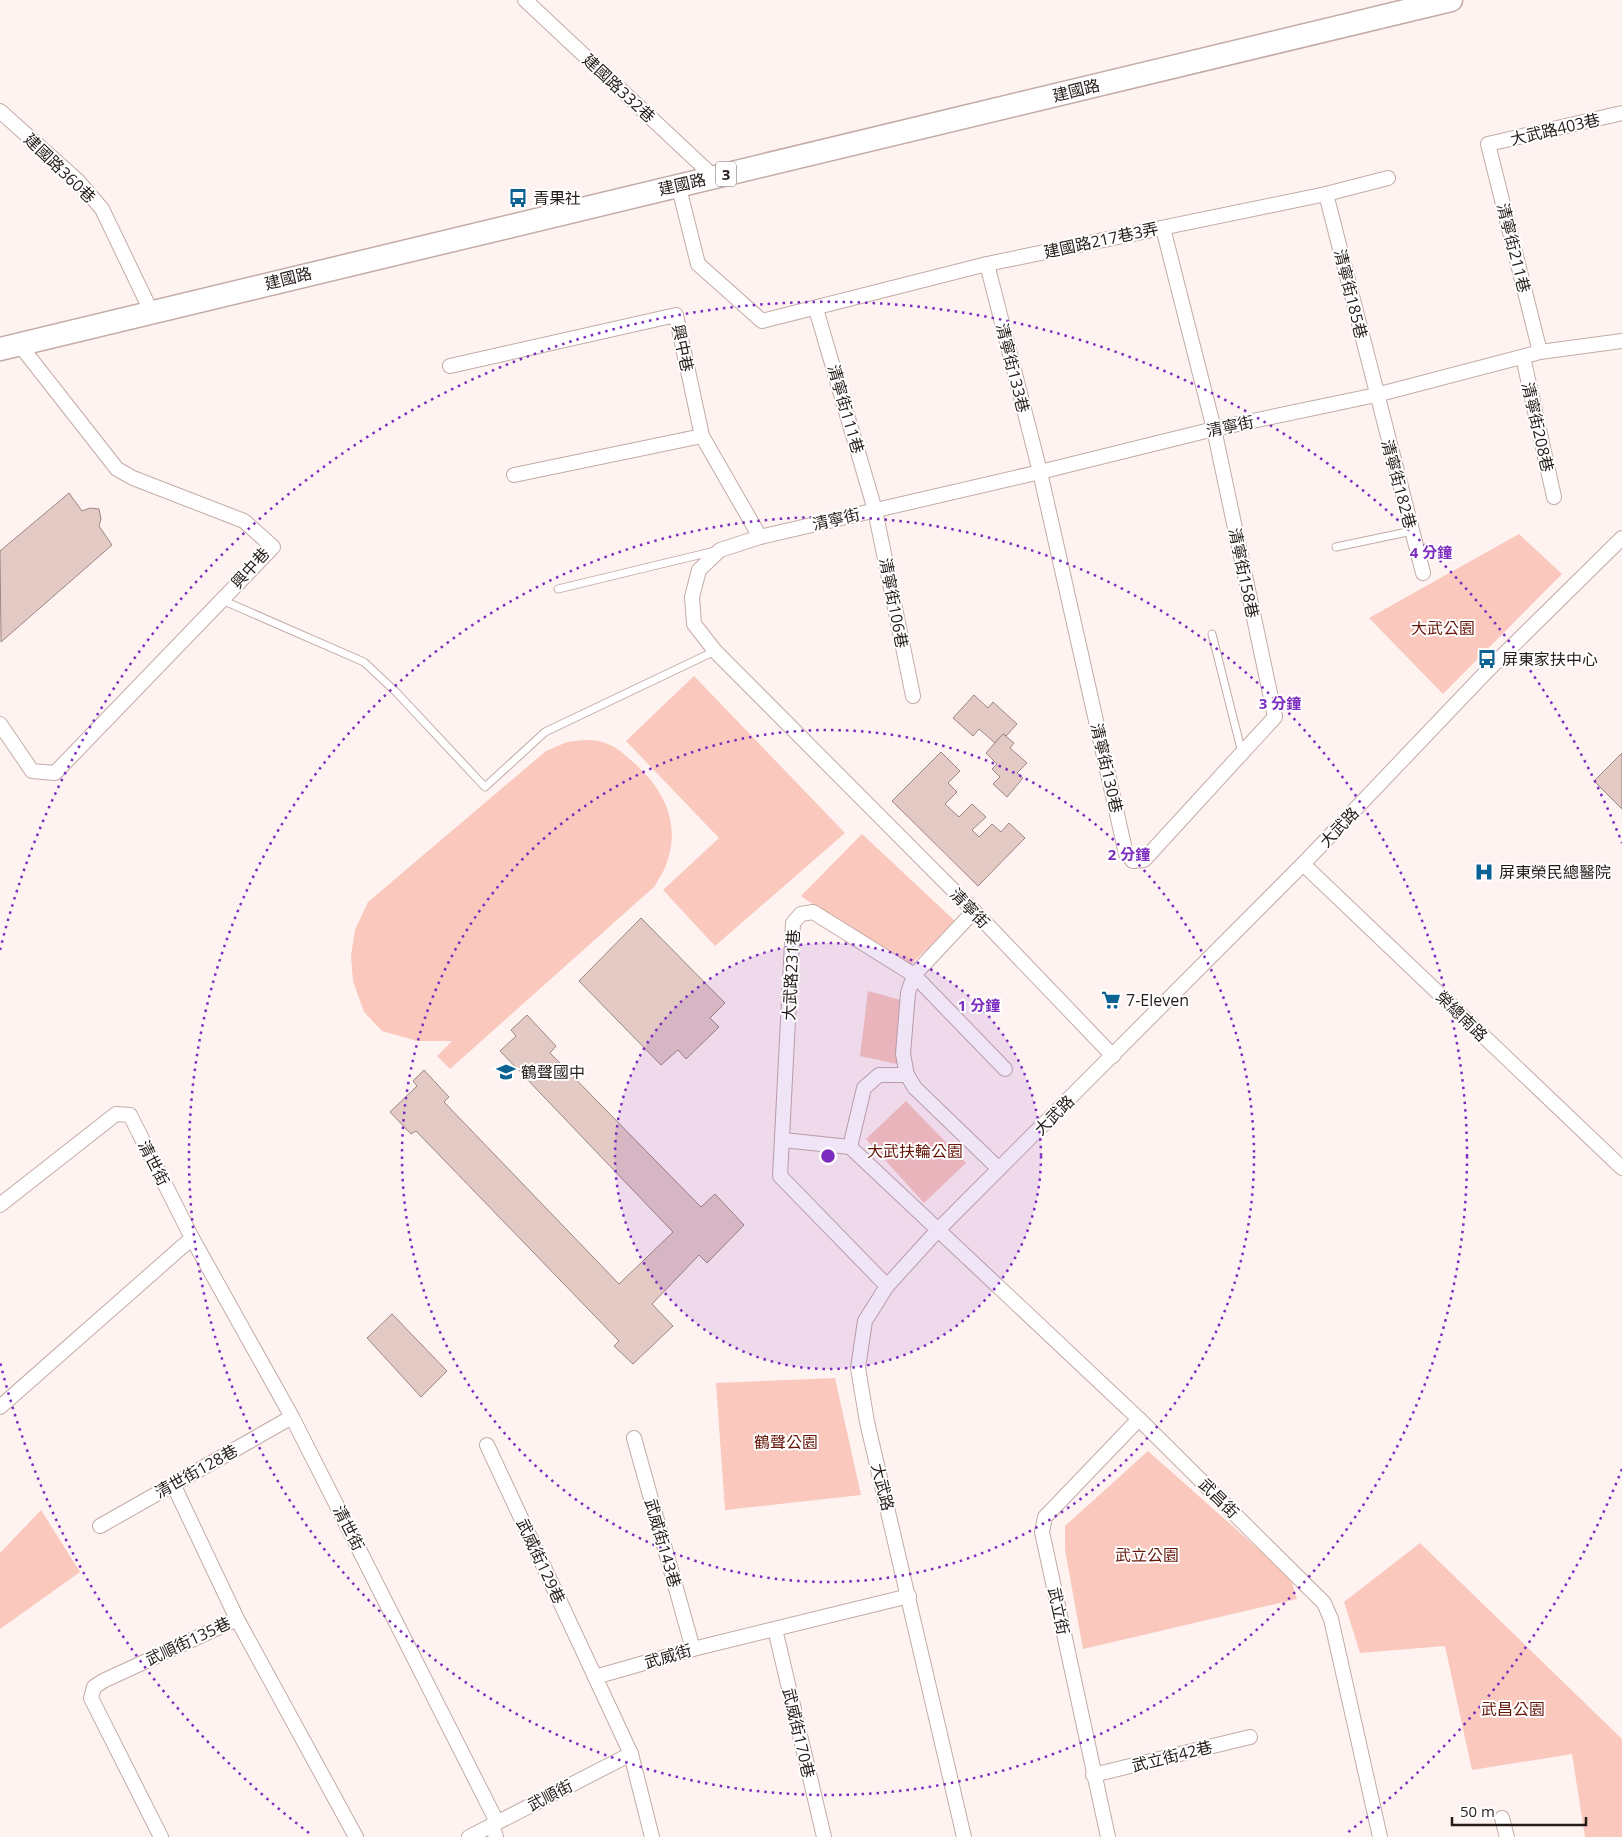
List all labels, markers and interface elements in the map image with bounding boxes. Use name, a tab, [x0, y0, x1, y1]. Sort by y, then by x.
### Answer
street label: 建國路332巷	[578, 49, 660, 127]
street label: 建國路	[1050, 74, 1102, 106]
street label: 大武路403巷	[1508, 108, 1602, 150]
street label: 建國路360巷	[19, 128, 101, 208]
road number: 3	[716, 162, 736, 186]
street label: 建國路	[656, 168, 708, 200]
bus stop icon: 青果社	[507, 187, 529, 209]
place label: 青果社	[533, 187, 581, 209]
street label: 清寧街211巷	[1492, 201, 1536, 295]
street label: 建國路217巷3弄	[1042, 217, 1160, 263]
street label: 清寧街185巷	[1329, 247, 1373, 341]
street label: 建國路	[262, 262, 314, 294]
street label: 清寧街133巷	[991, 321, 1035, 415]
street label: 興中巷	[667, 322, 699, 374]
street label: 清寧街111巷	[823, 362, 869, 456]
street label: 清寧街208巷	[1517, 380, 1559, 474]
street label: 清寧街	[1204, 410, 1256, 442]
street label: 清寧街182巷	[1377, 437, 1421, 531]
street label: 清寧街	[810, 503, 862, 535]
street label: 清寧街158巷	[1224, 526, 1264, 620]
text: 4 分鐘	[1410, 542, 1452, 562]
street label: 興中巷	[226, 543, 274, 593]
street label: 清寧街106巷	[874, 556, 914, 650]
park label: 大武公園	[1411, 617, 1475, 639]
bus stop icon: 屏東家扶中心	[1476, 648, 1498, 670]
place label: 屏東家扶中心	[1502, 648, 1598, 670]
text: 3 分鐘	[1259, 693, 1301, 713]
street label: 清寧街130巷	[1086, 721, 1128, 815]
street label: 大武路	[1314, 802, 1364, 852]
text: 2 分鐘	[1108, 844, 1150, 864]
hospital icon: 屏東榮民總醫院	[1473, 861, 1495, 883]
place label: 屏東榮民總醫院	[1499, 861, 1611, 883]
street label: 清寧街	[945, 883, 995, 933]
street label: 大武路231巷	[778, 929, 804, 1021]
street label: 榮總南路	[1431, 986, 1493, 1046]
supermarket icon: 7-Eleven	[1100, 989, 1122, 1011]
place label: 7-Eleven	[1126, 989, 1189, 1011]
text: 1 分鐘	[958, 995, 1000, 1015]
school or university icon: 鶴聲國中	[495, 1061, 517, 1083]
place label: 鶴聲國中	[521, 1061, 585, 1083]
street label: 大武路	[1029, 1090, 1079, 1140]
street label: 清世街	[133, 1137, 175, 1189]
park label: 大武扶輪公園	[867, 1140, 963, 1162]
centre of rings	[819, 1147, 837, 1165]
park label: 鶴聲公園	[754, 1431, 818, 1453]
street label: 清世街128巷	[151, 1439, 241, 1503]
street label: 大武路	[867, 1461, 899, 1513]
street label: 武昌街	[1194, 1473, 1244, 1523]
street label: 武威街143巷	[640, 1496, 686, 1590]
street label: 清世街	[328, 1502, 370, 1554]
street label: 武威街129巷	[512, 1515, 570, 1607]
park label: 武立公園	[1115, 1544, 1179, 1566]
street label: 武立街	[1043, 1585, 1075, 1637]
street label: 武順街135巷	[142, 1612, 234, 1670]
street label: 武威街	[642, 1639, 694, 1673]
street label: 武威街170巷	[778, 1686, 820, 1780]
park label: 武昌公園	[1481, 1698, 1545, 1720]
street label: 武立街42巷	[1129, 1735, 1215, 1777]
street label: 武順街	[524, 1774, 576, 1816]
scale bar	[1452, 1794, 1586, 1826]
text: 50 m	[1460, 1801, 1495, 1821]

